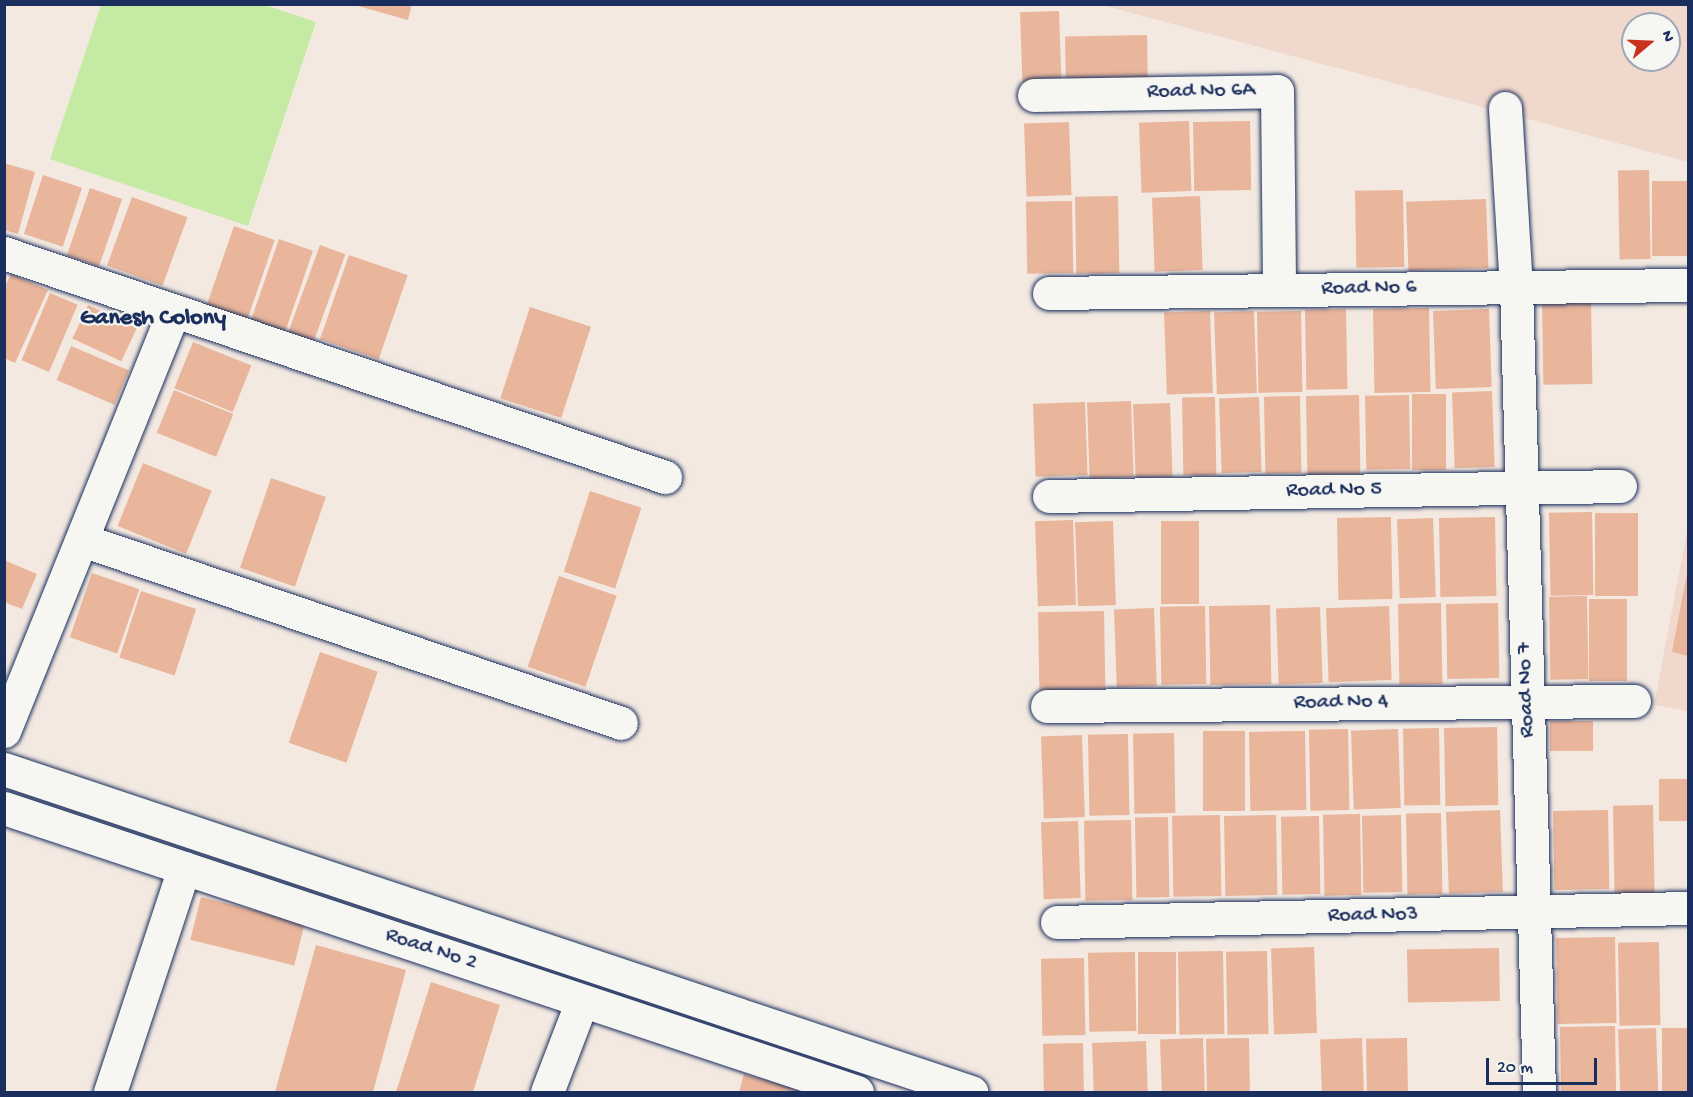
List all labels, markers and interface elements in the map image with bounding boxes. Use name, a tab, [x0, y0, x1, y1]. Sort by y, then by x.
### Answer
north arrow	[1621, 12, 1681, 72]
text: N	[1656, 29, 1677, 45]
street label: Road No 6A	[1147, 78, 1255, 106]
street label: Road No 6	[1321, 275, 1417, 303]
district label: Ganesh Colony	[80, 305, 226, 333]
street label: Road No 5	[1286, 477, 1382, 505]
street label: Road No 7	[1512, 642, 1542, 738]
street label: Road No 4	[1293, 689, 1389, 717]
street label: Road No3	[1328, 902, 1418, 930]
street label: Road No 2	[382, 923, 480, 977]
scale bar	[1489, 1046, 1600, 1084]
text: 20 m	[1497, 1058, 1533, 1079]

